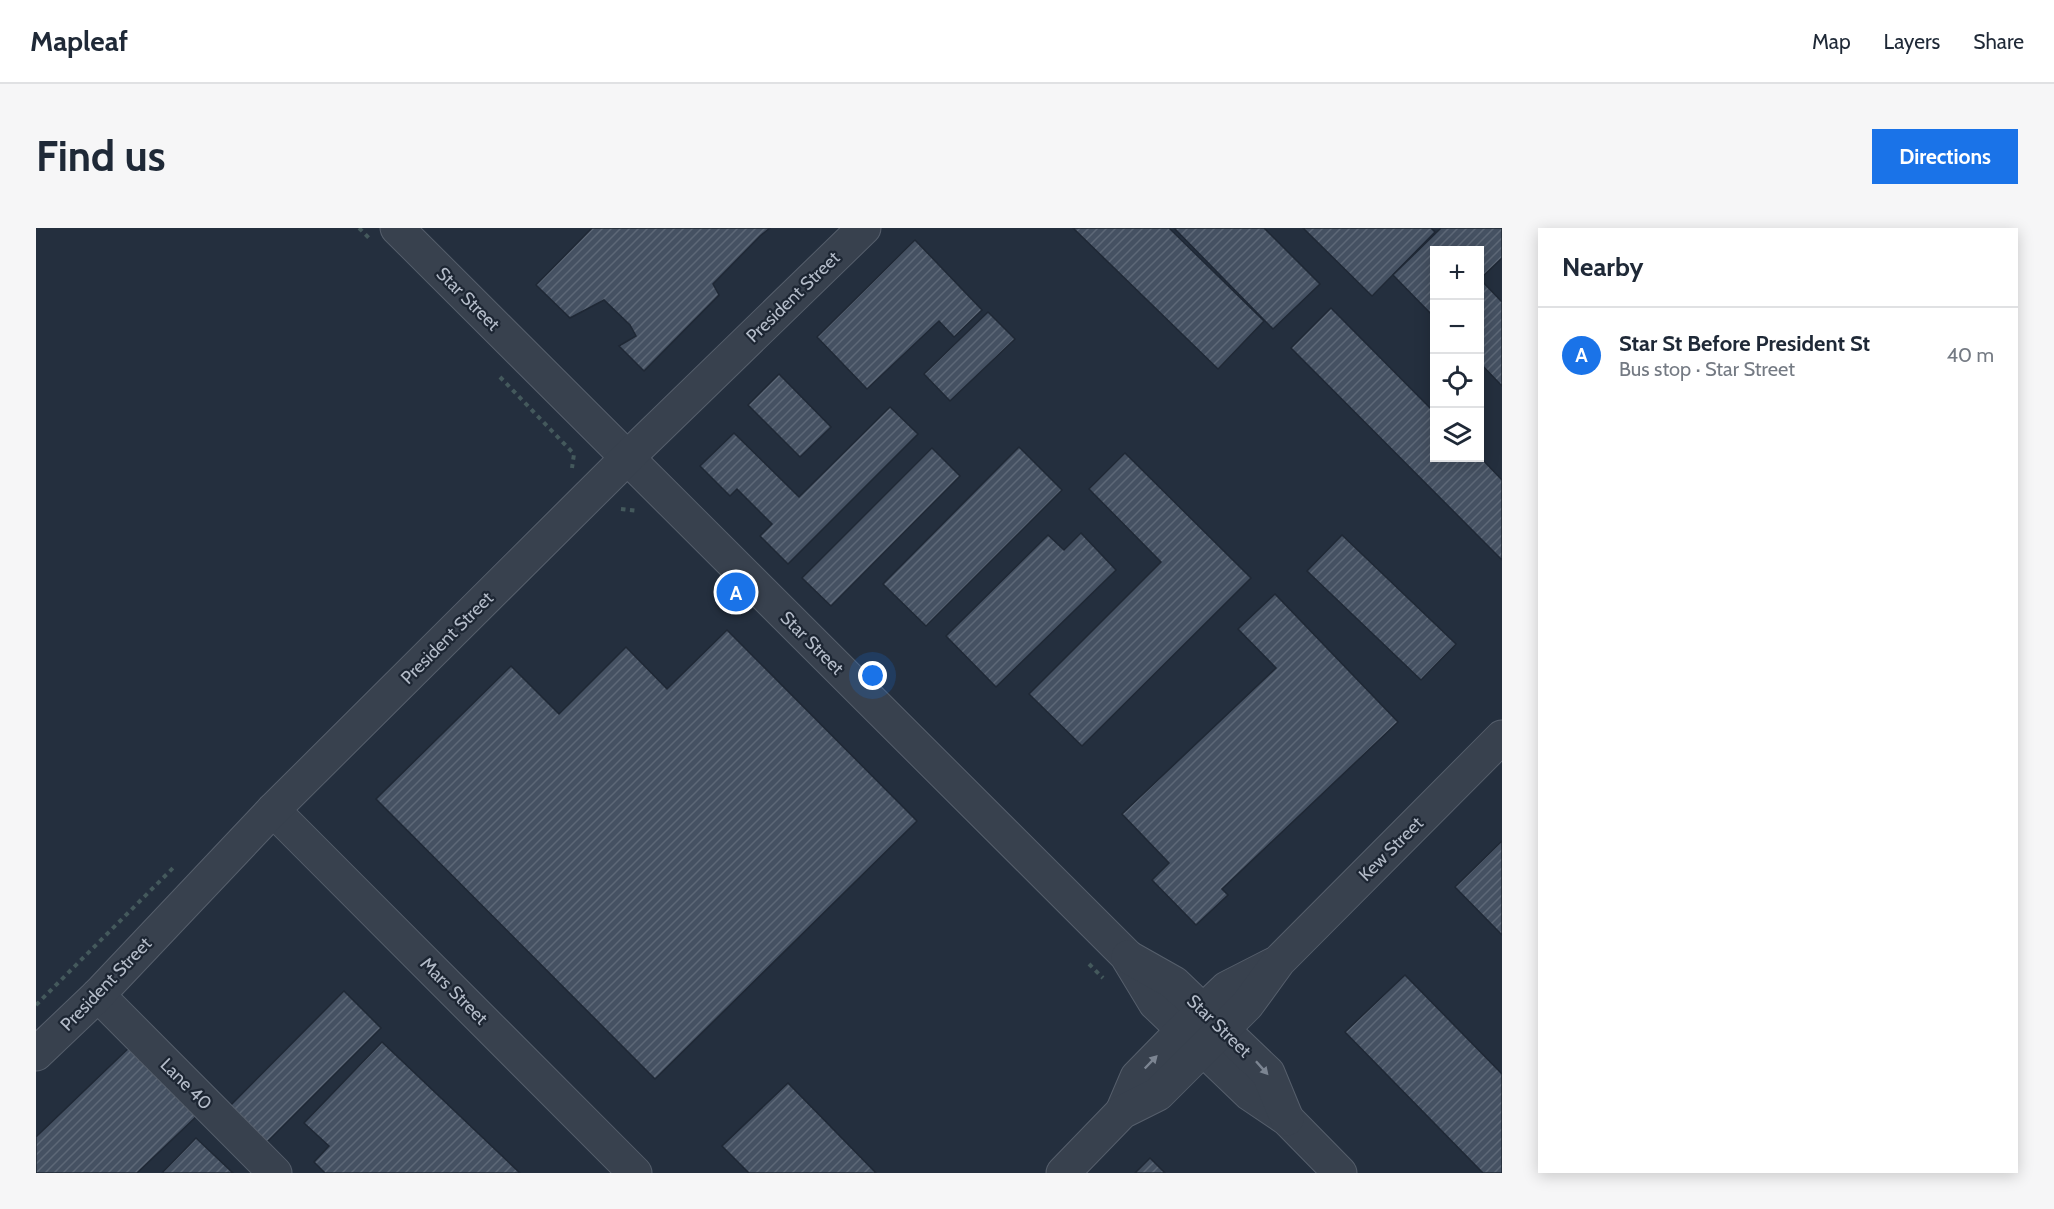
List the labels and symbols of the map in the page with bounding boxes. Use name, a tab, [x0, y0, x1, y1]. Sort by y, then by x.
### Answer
street label: President Street	[742, 247, 844, 347]
street label: Star Street	[432, 263, 504, 335]
pin: A	[716, 570, 756, 614]
street label: President Street	[396, 587, 498, 689]
street label: Star Street	[776, 607, 848, 679]
your location	[858, 661, 887, 690]
street label: Kew Street	[1354, 812, 1428, 886]
street label: President Street	[56, 933, 156, 1035]
street label: Mars Street	[416, 953, 492, 1029]
street label: Star Street	[1182, 990, 1256, 1062]
street label: Lane 40	[156, 1054, 216, 1114]
one-way arrow	[1144, 1056, 1158, 1070]
one-way arrow	[1255, 1061, 1269, 1076]

